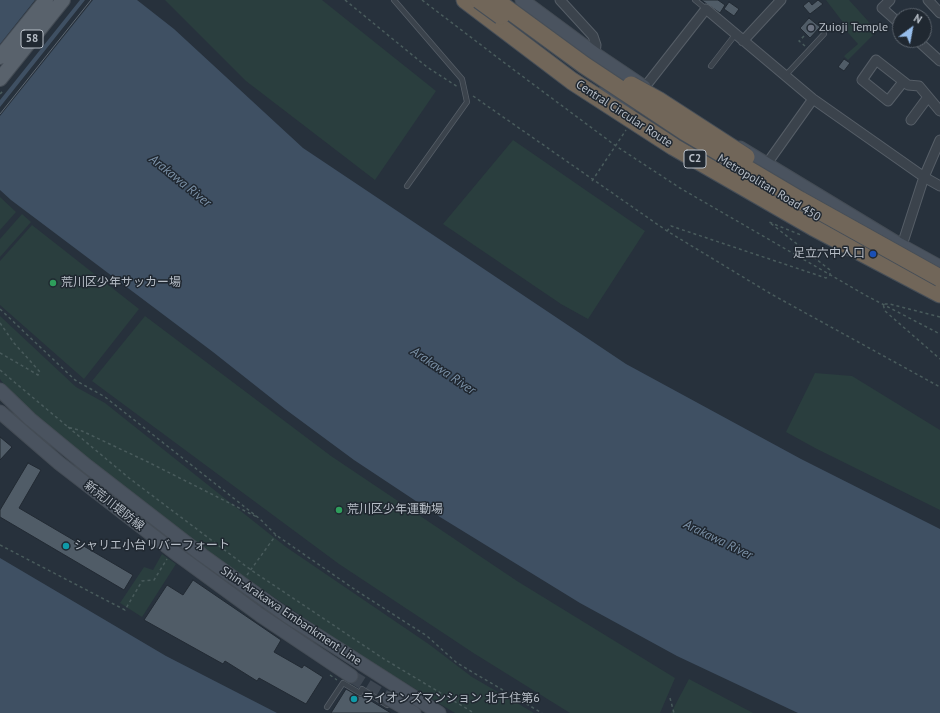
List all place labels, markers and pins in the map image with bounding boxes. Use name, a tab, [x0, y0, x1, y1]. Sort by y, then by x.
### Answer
place label: Zuioji Temple	[819, 21, 888, 35]
marker: Zuioji Temple	[806, 23, 816, 33]
place label: 足立六中入口	[793, 247, 865, 261]
marker: 足立六中入口	[868, 249, 878, 259]
place label: 荒川区少年サッカー場	[61, 276, 181, 290]
marker: 荒川区少年サッカー場	[48, 278, 58, 288]
place label: 荒川区少年運動場	[347, 503, 443, 517]
marker: 荒川区少年運動場	[334, 505, 344, 515]
place label: シャリエ小台リバーフォート	[74, 539, 230, 553]
marker: シャリエ小台リバーフォート	[61, 541, 71, 551]
place label: ライオンズマンション 北千住第6	[362, 692, 540, 706]
marker: ライオンズマンション 北千住第6	[349, 694, 359, 704]

